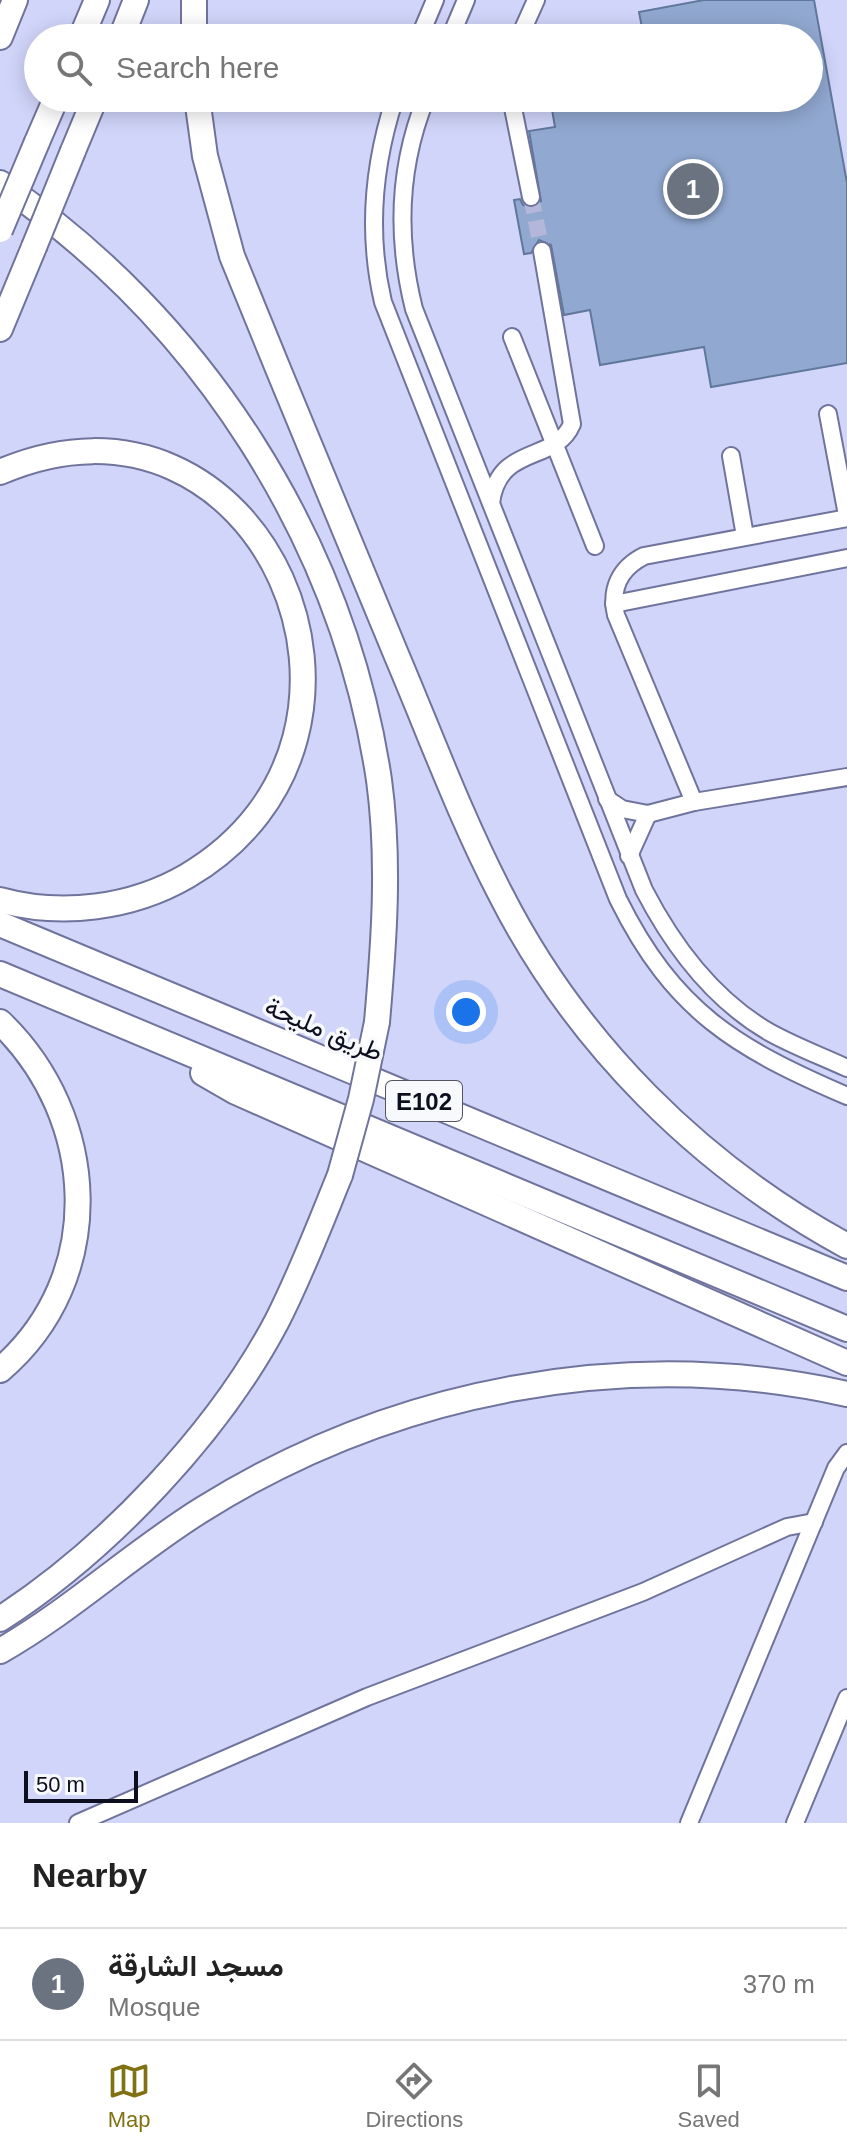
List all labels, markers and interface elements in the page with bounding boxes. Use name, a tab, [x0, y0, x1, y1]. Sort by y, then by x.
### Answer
search box	[24, 24, 823, 112]
icon: search	[52, 46, 96, 90]
text: Search here	[116, 51, 279, 84]
pin: 1	[667, 159, 719, 219]
street label: طريق مليحة	[260, 991, 387, 1068]
your location	[446, 992, 486, 1032]
road number: E102	[386, 1081, 462, 1121]
scale bar	[24, 1767, 138, 1803]
text: 50 m	[36, 1772, 85, 1797]
text: Nearby	[32, 1856, 147, 1894]
text: مسجد الشارقة	[108, 1949, 284, 1982]
text: 1	[51, 1969, 65, 1999]
text: 370 m	[743, 1969, 815, 1999]
text: Mosque	[108, 1992, 201, 2022]
tab: Map	[107, 2059, 151, 2133]
tab: Directions	[365, 2059, 463, 2133]
tab: Saved	[677, 2059, 740, 2133]

